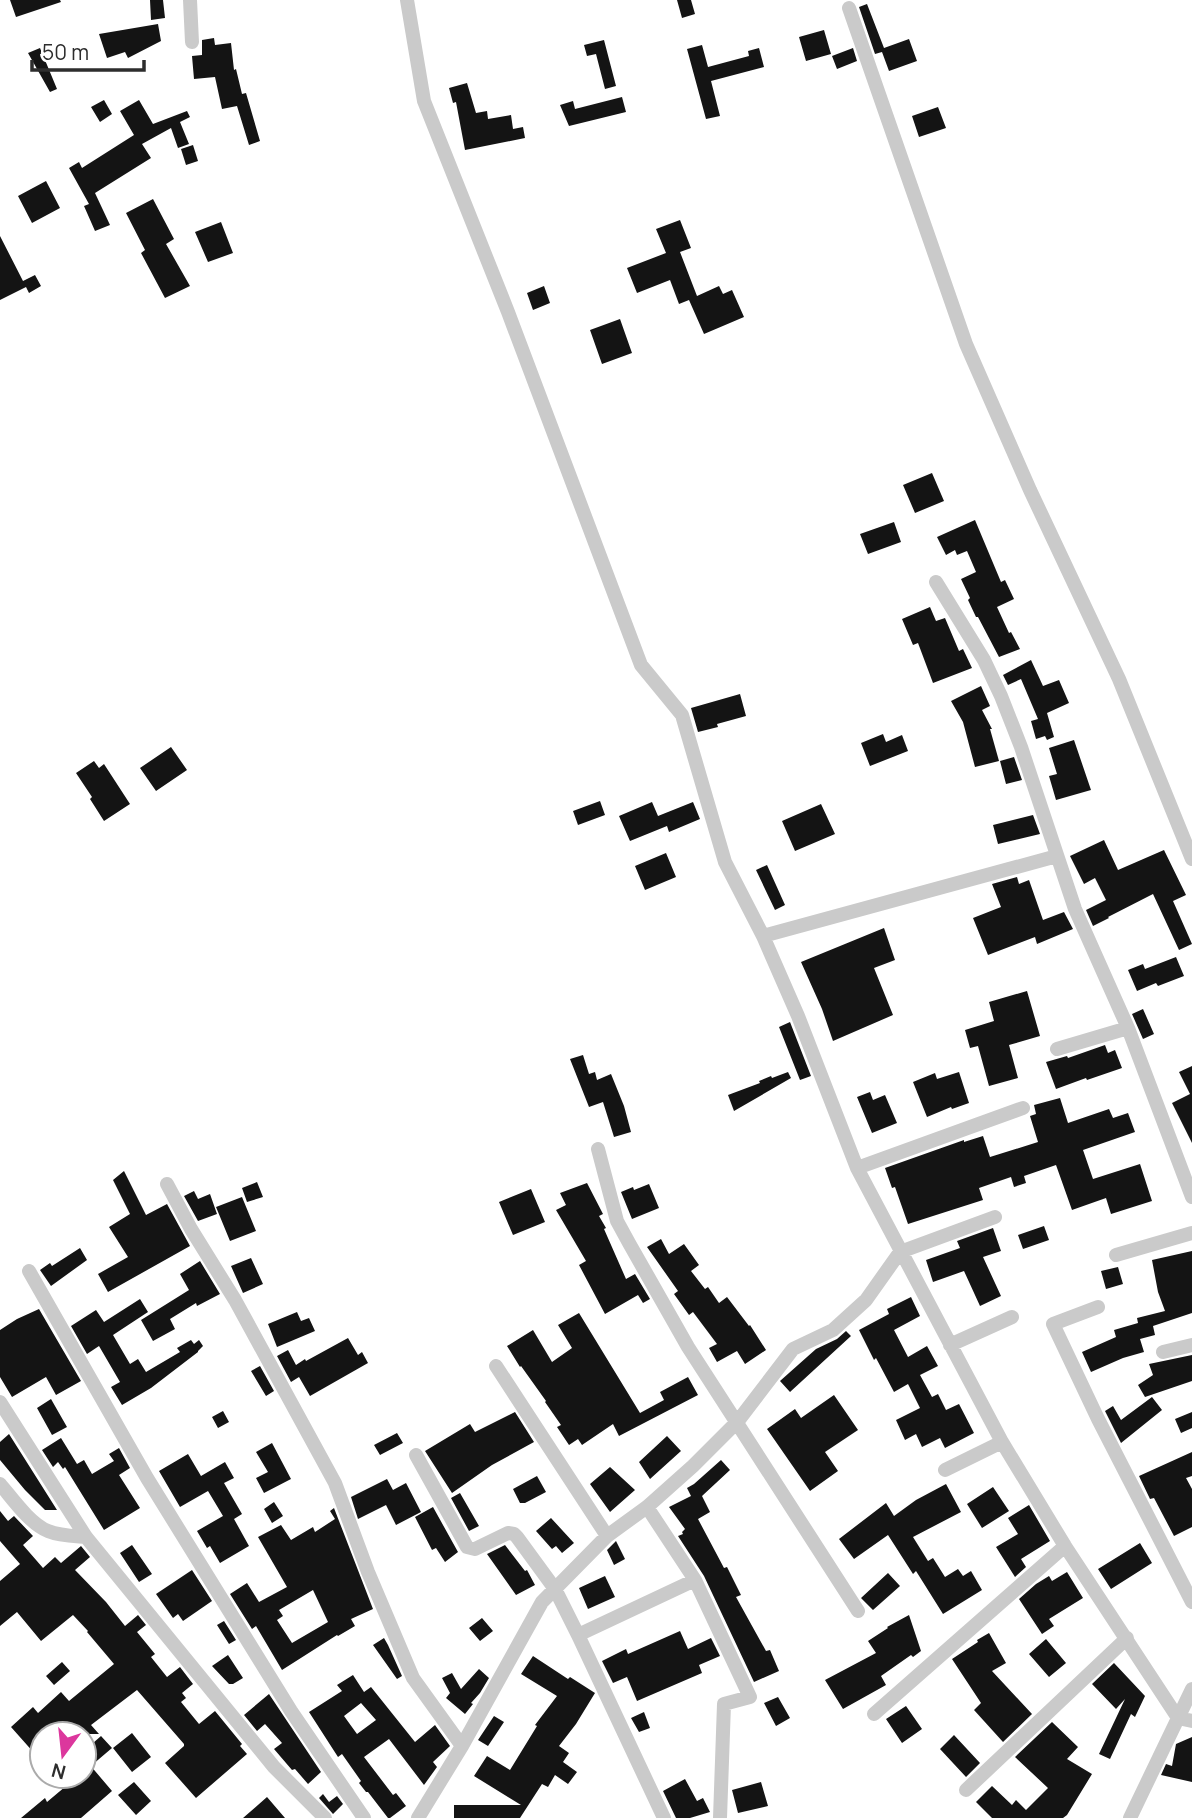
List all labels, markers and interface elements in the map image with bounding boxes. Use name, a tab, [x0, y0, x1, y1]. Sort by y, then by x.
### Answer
scale bar	[32, 28, 144, 72]
text: 50 m	[42, 38, 89, 66]
north arrow	[28, 1720, 98, 1790]
text: N	[49, 1757, 69, 1786]

